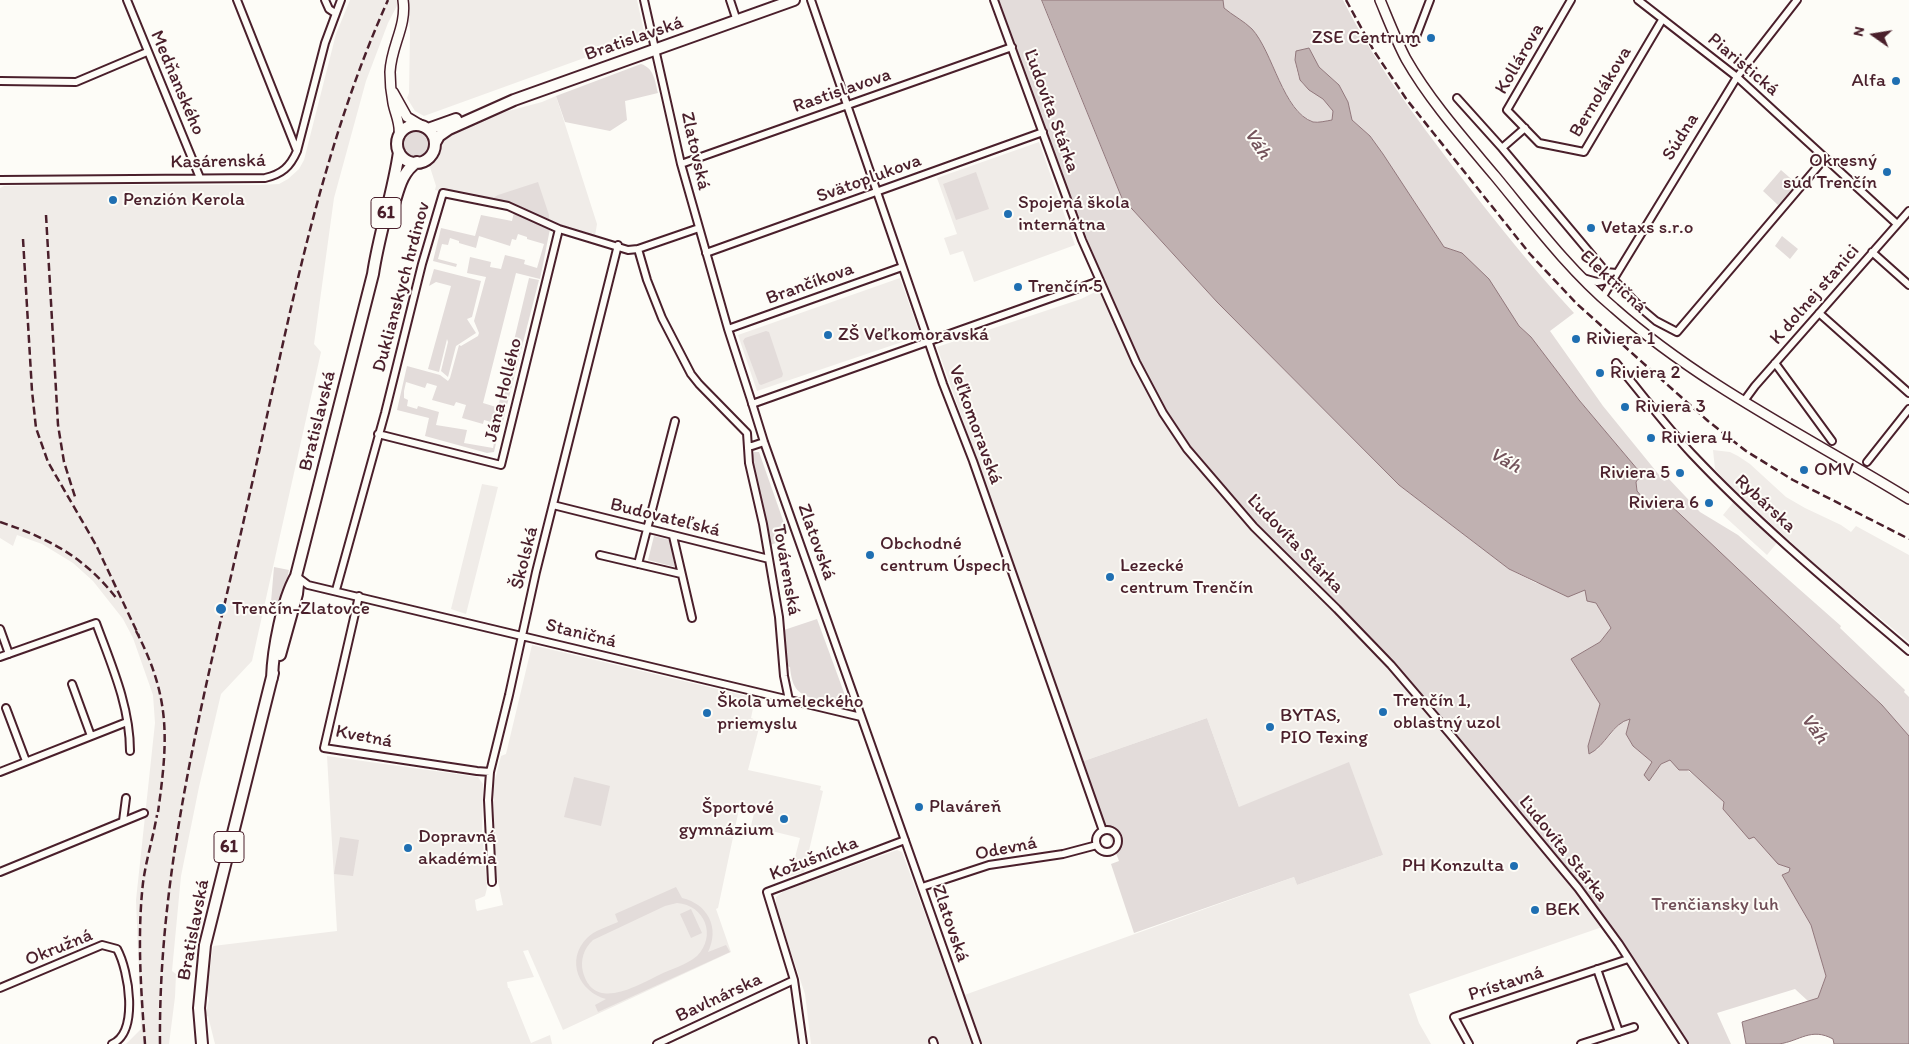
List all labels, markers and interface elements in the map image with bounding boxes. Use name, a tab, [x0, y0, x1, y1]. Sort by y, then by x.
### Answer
north arrow	[1849, 10, 1899, 60]
street label: Bratislavská	[582, 12, 686, 66]
street label: Kollárova	[1491, 19, 1549, 99]
text: N	[1850, 25, 1868, 38]
street label: Medňanského	[145, 27, 209, 139]
place label: ZSE Centrum	[1312, 27, 1421, 49]
street label: Piaristická	[1703, 29, 1783, 101]
marker: ZSE Centrum	[1425, 32, 1437, 44]
street label: Bernolákova	[1565, 42, 1637, 142]
street label: Ľudovíta Stárka	[1018, 46, 1084, 176]
street label: Rastislavova	[790, 64, 894, 118]
place label: Alfa	[1851, 70, 1886, 92]
marker: Alfa	[1890, 75, 1902, 87]
street label: Súdna	[1658, 109, 1704, 165]
street label: Zlatovská	[675, 110, 715, 192]
water label: Váh	[1238, 124, 1276, 164]
street label: Svätoplukova	[813, 149, 925, 209]
street label: Kasárenská	[170, 150, 266, 174]
place label: Okresný súd Trenčín	[1783, 150, 1877, 194]
marker: Okresný súd Trenčín	[1881, 166, 1893, 178]
place label: Penzión Kerola	[123, 189, 245, 211]
place label: Spojená škola internátna	[1018, 192, 1130, 236]
marker: Penzión Kerola	[107, 194, 119, 206]
road number: 61	[371, 198, 401, 228]
street label: Duklianskych hrdinov	[368, 199, 436, 375]
marker: Spojená škola internátna	[1002, 208, 1014, 220]
place label: Vetaxs s.r.o	[1601, 217, 1693, 239]
marker: Vetaxs s.r.o	[1585, 222, 1597, 234]
street label: K dolnej stanici	[1765, 240, 1865, 350]
street label: Električná	[1575, 245, 1651, 319]
street label: Brančíkova	[763, 258, 857, 310]
place label: Trenčín 5	[1028, 276, 1103, 298]
marker: Trenčín 5	[1012, 281, 1024, 293]
place label: ZŠ Veľkomoravská	[838, 324, 989, 346]
place label: Riviera 1	[1586, 328, 1655, 350]
marker: ZŠ Veľkomoravská	[822, 329, 834, 341]
marker: Riviera 1	[1570, 333, 1582, 345]
street label: Jána Hollého	[480, 336, 528, 444]
street label: Veľkomoravská	[943, 362, 1007, 488]
place label: Riviera 2	[1610, 362, 1680, 384]
marker: Riviera 2	[1594, 367, 1606, 379]
street label: Bratislavská	[295, 368, 341, 474]
place label: Riviera 3	[1635, 396, 1706, 418]
marker: Riviera 3	[1619, 401, 1631, 413]
place label: Riviera 4	[1661, 427, 1733, 449]
marker: Riviera 4	[1645, 432, 1657, 444]
water label: Váh	[1485, 443, 1525, 479]
place label: OMV	[1814, 459, 1854, 481]
place label: Riviera 5	[1600, 462, 1670, 484]
marker: OMV	[1798, 464, 1810, 476]
marker: Riviera 5	[1674, 467, 1686, 479]
street label: Rybárska	[1730, 470, 1800, 538]
street label: Ľudovíta Stárka	[1242, 489, 1348, 599]
place label: Riviera 6	[1628, 492, 1699, 514]
street label: Budovateľská	[608, 493, 722, 543]
marker: Riviera 6	[1703, 497, 1715, 509]
street label: Zlatovská	[792, 501, 840, 583]
street label: Továrenská	[767, 523, 805, 617]
street label: Školská	[506, 524, 544, 592]
place label: Obchodné centrum Úspech	[880, 533, 1011, 577]
marker: Obchodné centrum Úspech	[864, 549, 876, 561]
place label: Lezecké centrum Trenčín	[1120, 555, 1253, 599]
marker: Lezecké centrum Trenčín	[1104, 571, 1116, 583]
place label: Trenčín-Zlatovce	[232, 598, 370, 620]
marker: Trenčín-Zlatovce	[214, 602, 228, 616]
street label: Staničná	[543, 614, 619, 654]
place label: Trenčín 1, oblastný uzol	[1393, 690, 1501, 734]
place label: Škola umeleckého priemyslu	[717, 691, 863, 735]
place label: BYTAS, PIO Texing	[1280, 705, 1368, 749]
marker: Trenčín 1, oblastný uzol	[1377, 706, 1389, 718]
marker: Škola umeleckého priemyslu	[701, 707, 713, 719]
water label: Váh	[1795, 709, 1833, 749]
street label: Kvetná	[334, 720, 394, 754]
marker: BYTAS, PIO Texing	[1264, 721, 1276, 733]
street label: Ľudovíta Stárka	[1513, 791, 1613, 907]
place label: Plaváreň	[929, 796, 1001, 818]
place label: Športové gymnázium	[679, 797, 774, 841]
marker: Plaváreň	[913, 801, 925, 813]
marker: Športové gymnázium	[778, 813, 790, 825]
place label: Dopravná akadémia	[418, 826, 497, 870]
road number: 61	[214, 832, 244, 862]
street label: Kožušnícka	[766, 832, 862, 886]
street label: Odevná	[973, 832, 1039, 866]
marker: Dopravná akadémia	[402, 842, 414, 854]
place label: PH Konzulta	[1402, 855, 1504, 877]
marker: PH Konzulta	[1508, 860, 1520, 872]
street label: Bratislavská	[173, 877, 215, 983]
street label: Zlatovská	[926, 883, 974, 965]
park label: Trenčiansky luh	[1651, 894, 1779, 916]
place label: BEK	[1545, 899, 1580, 921]
marker: BEK	[1529, 904, 1541, 916]
street label: Okružná	[22, 924, 96, 972]
street label: Prístavná	[1466, 961, 1546, 1007]
street label: Bavlnárska	[672, 968, 766, 1028]

